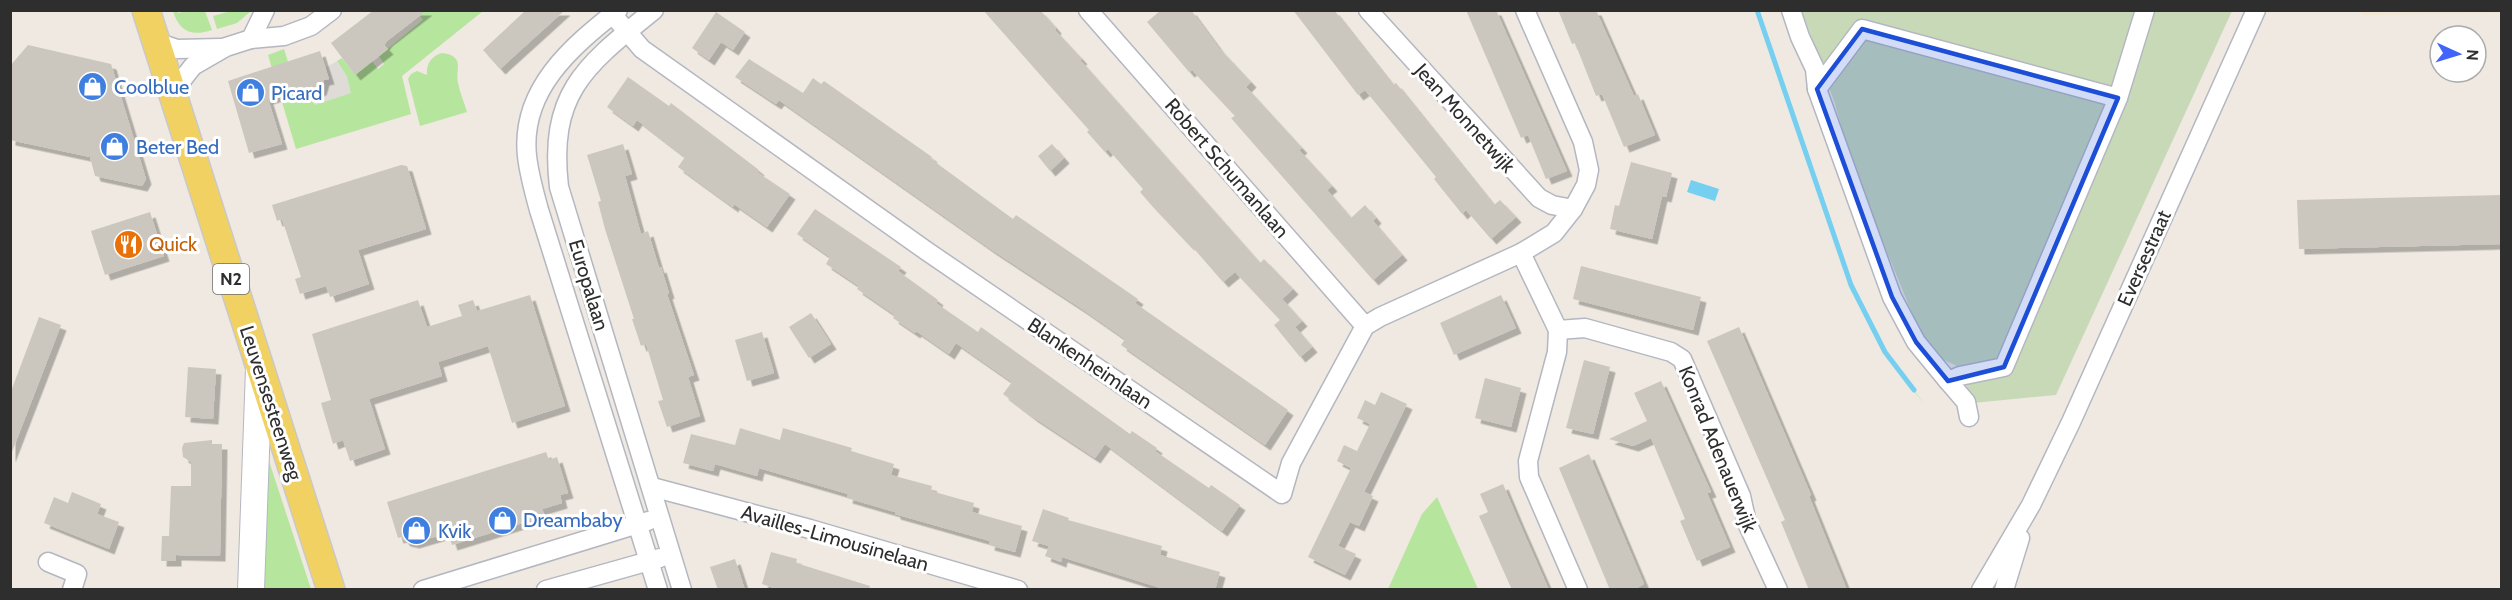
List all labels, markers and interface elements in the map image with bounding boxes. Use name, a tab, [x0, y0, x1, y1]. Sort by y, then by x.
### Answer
north arrow	[2428, 24, 2488, 84]
text: N	[2463, 49, 2482, 61]
street label: Jean Monnetwijk	[1409, 58, 1520, 178]
shop icon: Coolblue	[77, 71, 109, 103]
place label: Coolblue	[114, 75, 189, 99]
shop icon: Picard	[234, 77, 266, 109]
place label: Picard	[271, 81, 322, 105]
street label: Robert Schumanlaan	[1160, 93, 1294, 243]
shop icon: Beter Bed	[99, 131, 131, 163]
place label: Beter Bed	[136, 135, 219, 159]
street label: Eversestraat	[2112, 206, 2176, 310]
restaurant icon: Quick	[112, 228, 144, 260]
place label: Quick	[149, 232, 197, 256]
street label: Europalaan	[564, 236, 614, 334]
road number: N2	[213, 264, 249, 294]
street label: Blankenheimlaan	[1023, 312, 1157, 414]
street label: Leuvensesteenweg	[235, 323, 308, 484]
street label: Konrad Adenauerwijk	[1674, 362, 1762, 536]
street label: Availles-Limousinelaan	[739, 500, 931, 576]
shop icon: Dreambaby	[486, 504, 518, 536]
place label: Dreambaby	[523, 508, 623, 532]
shop icon: Kvik	[401, 515, 433, 547]
place label: Kvik	[438, 519, 471, 543]

